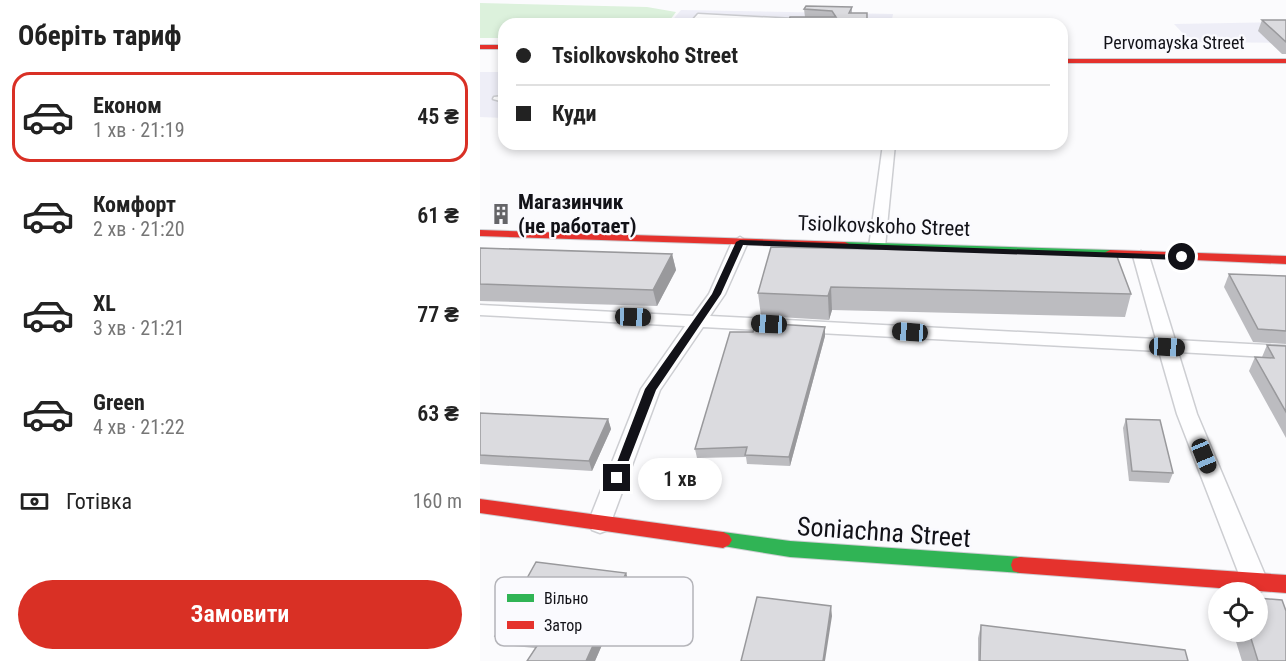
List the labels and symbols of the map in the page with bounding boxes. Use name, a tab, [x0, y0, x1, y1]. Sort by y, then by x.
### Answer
street label: Pervomayska Street	[1103, 32, 1245, 53]
place label: Магазинчик (не работает)	[518, 190, 637, 238]
building icon: Магазинчик (не работает)	[489, 202, 513, 226]
street label: Tsiolkovskoho Street	[797, 211, 971, 241]
route start	[1168, 243, 1195, 270]
car	[615, 307, 651, 327]
car	[751, 314, 787, 334]
car	[891, 322, 929, 342]
car	[1149, 337, 1185, 357]
car	[1189, 436, 1219, 476]
callout: 1 хв	[638, 457, 722, 499]
route end	[603, 464, 630, 491]
street label: Soniachna Street	[796, 511, 972, 553]
legend	[495, 577, 693, 646]
text: Вільно	[544, 589, 588, 608]
text: Затор	[544, 616, 582, 635]

